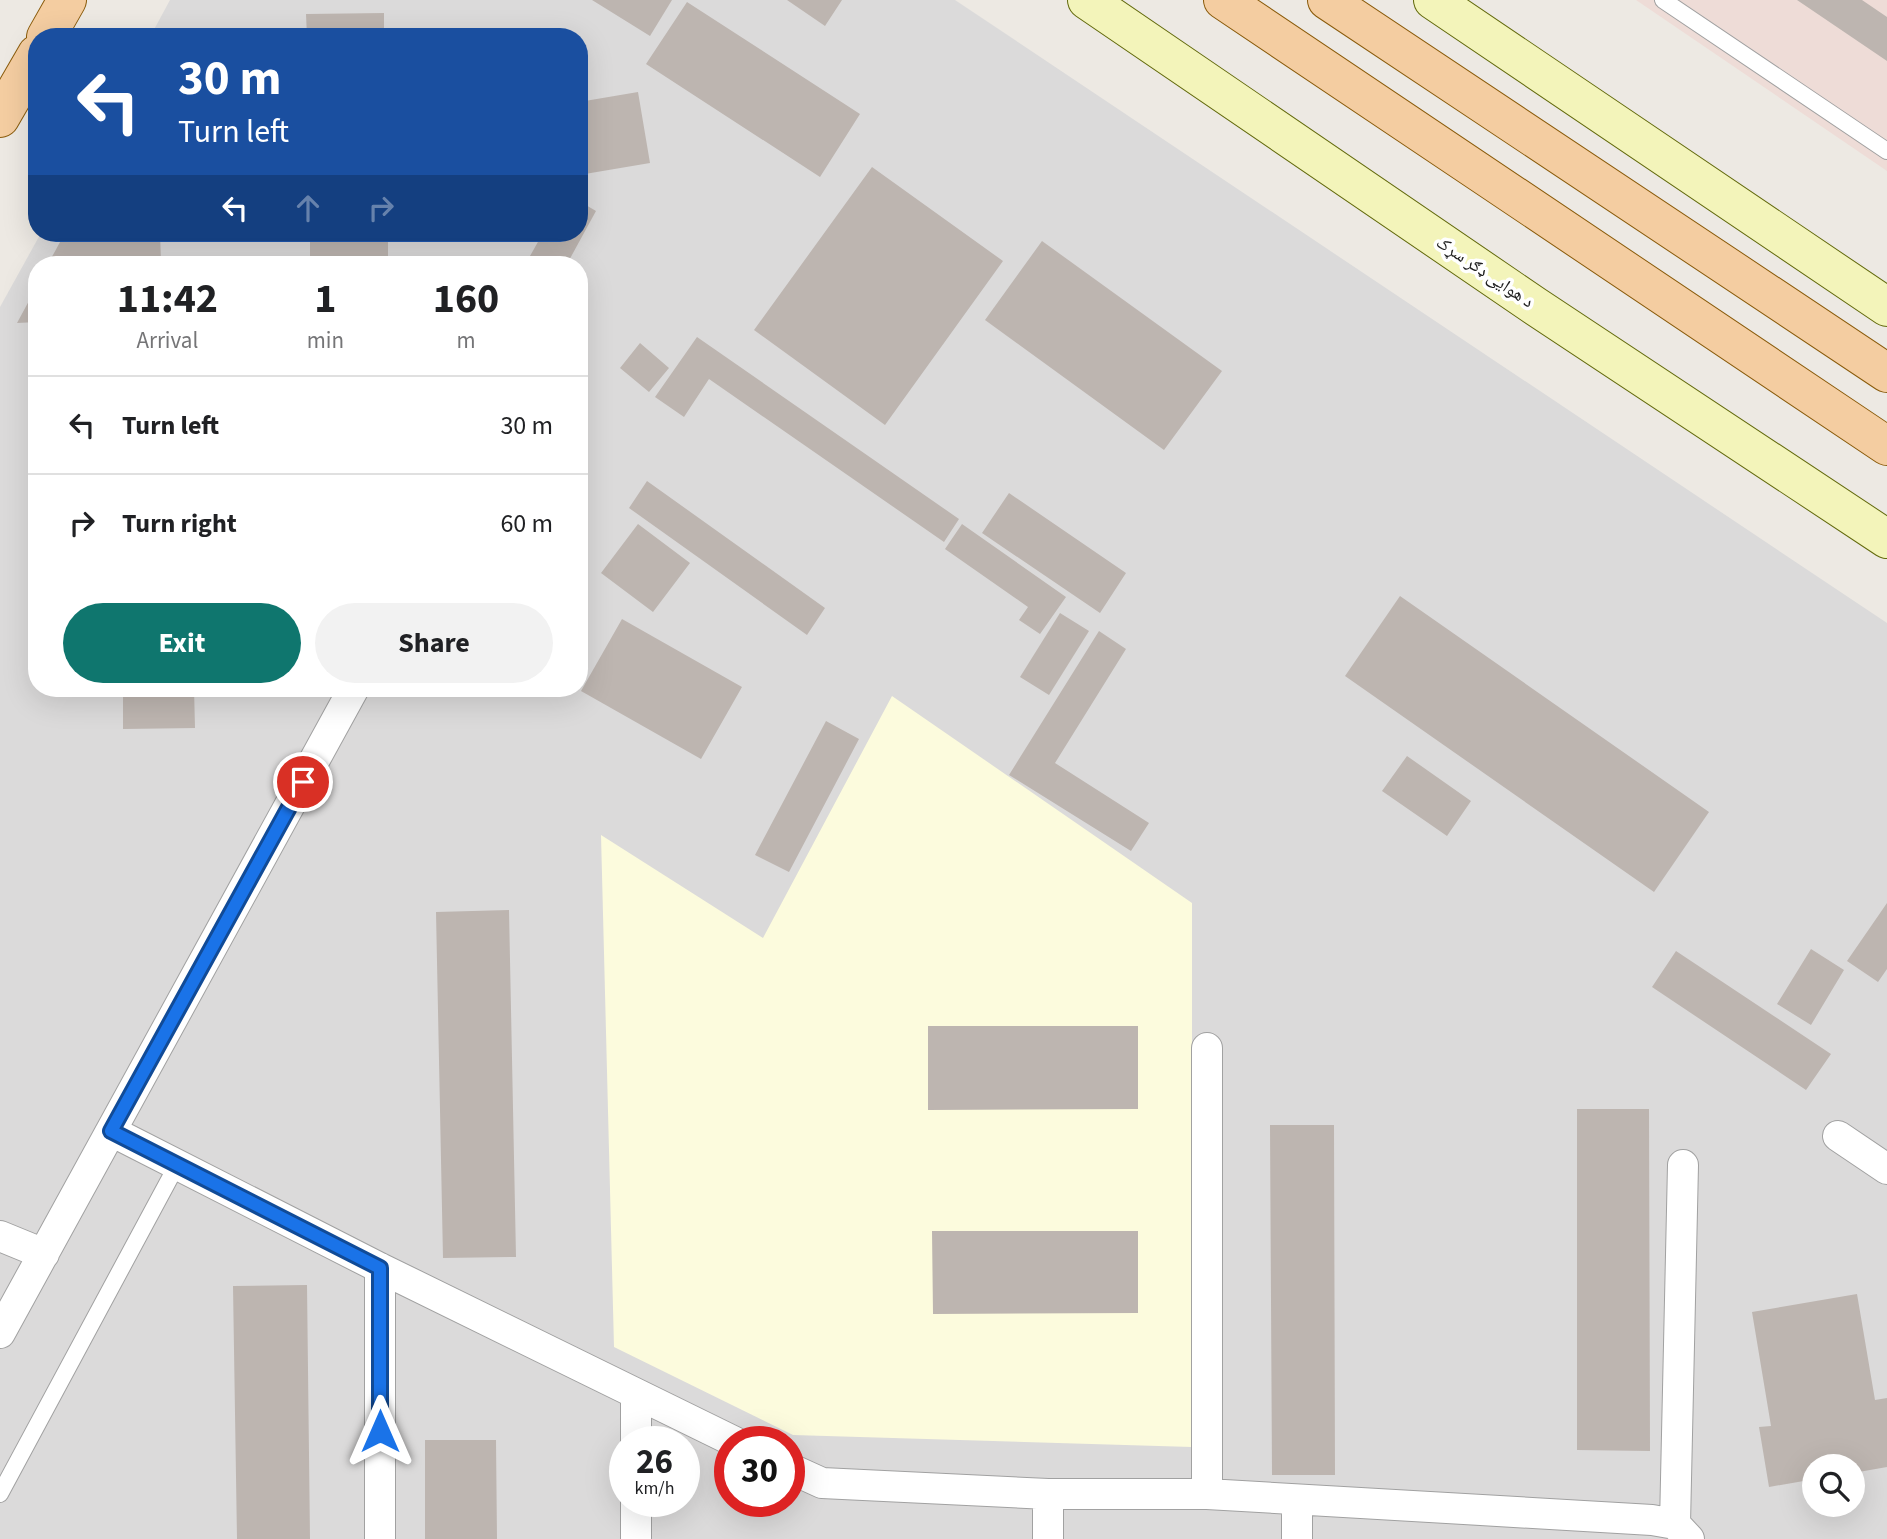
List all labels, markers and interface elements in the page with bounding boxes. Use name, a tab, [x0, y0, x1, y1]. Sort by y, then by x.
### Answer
text: 30 m	[178, 44, 282, 114]
icon: left	[63, 56, 154, 147]
text: Turn left	[178, 109, 289, 155]
icon: left	[216, 189, 254, 227]
icon: ahead	[289, 189, 327, 227]
icon: right	[362, 189, 400, 227]
street label: د هوایی ډګر سړک	[1431, 230, 1539, 314]
text: 11:42	[117, 269, 218, 329]
text: 1	[314, 269, 336, 329]
text: 160	[433, 269, 499, 329]
text: Arrival	[136, 324, 198, 357]
text: min	[307, 324, 344, 357]
text: m	[456, 324, 476, 357]
icon: left	[63, 406, 101, 444]
text: Turn left	[122, 407, 219, 444]
text: 30 m	[500, 407, 553, 444]
icon: right	[63, 504, 101, 542]
text: Turn right	[122, 505, 237, 542]
text: 60 m	[500, 505, 553, 542]
button: Exit	[63, 603, 301, 683]
button: Share	[315, 603, 553, 683]
pin	[273, 752, 333, 812]
icon: arrive	[284, 763, 322, 801]
position arrow	[343, 1394, 417, 1468]
speed limit sign: 30	[714, 1426, 805, 1517]
text: 26	[636, 1437, 673, 1487]
map controls	[1802, 1454, 1865, 1517]
button: search	[1802, 1454, 1865, 1517]
text: km/h	[635, 1476, 674, 1501]

